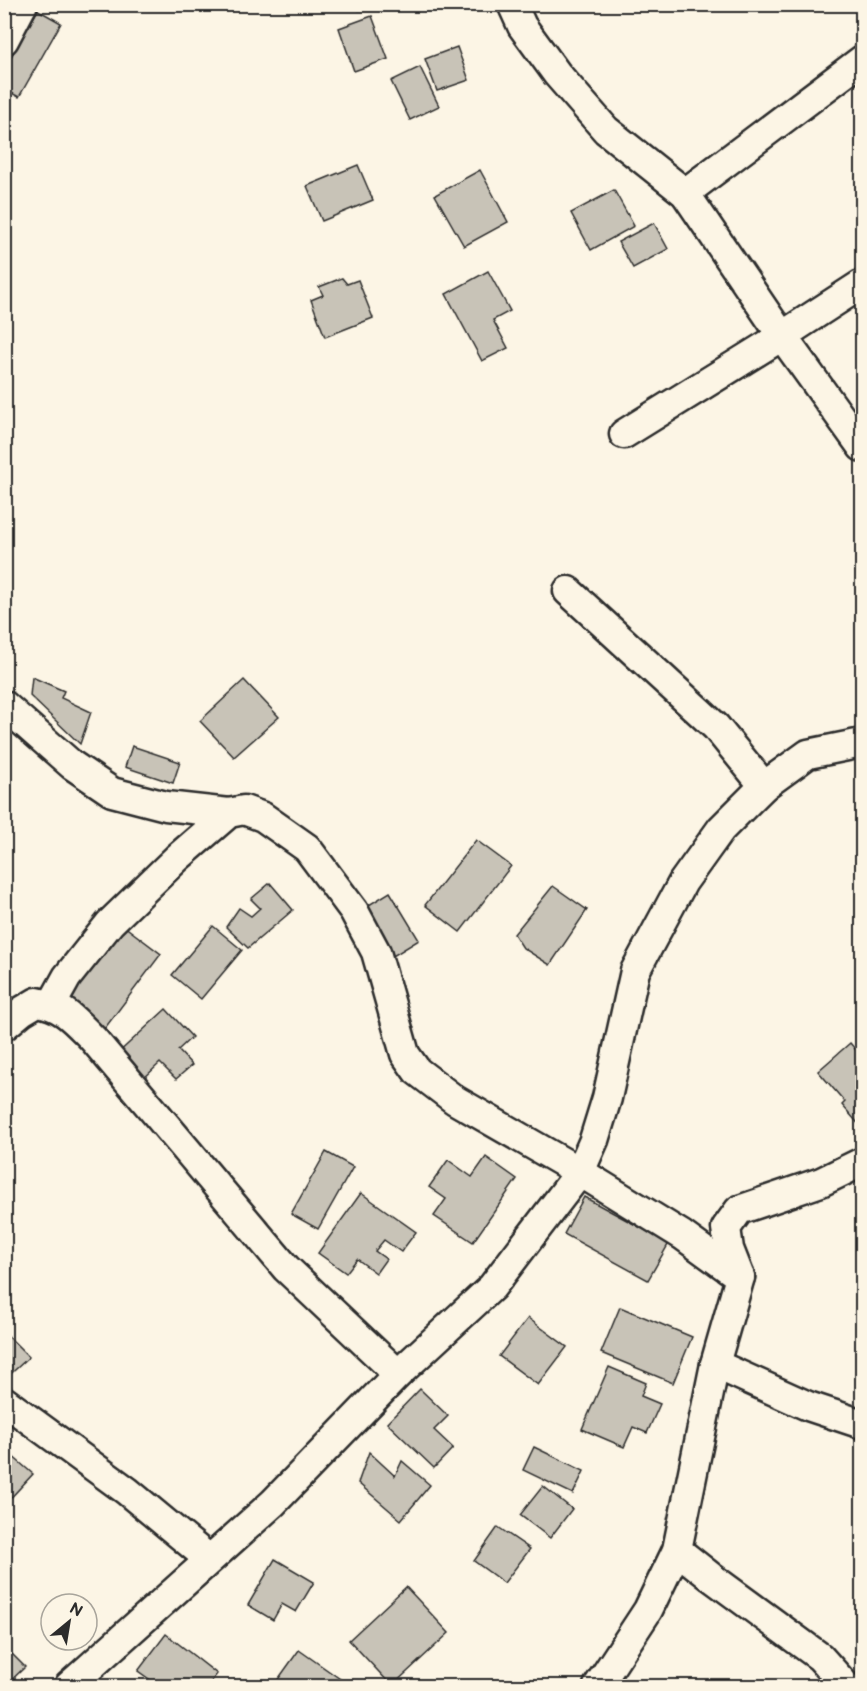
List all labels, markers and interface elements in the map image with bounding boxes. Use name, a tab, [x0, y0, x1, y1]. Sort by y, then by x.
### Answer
north arrow	[39, 1592, 99, 1652]
text: N	[66, 1599, 86, 1622]

